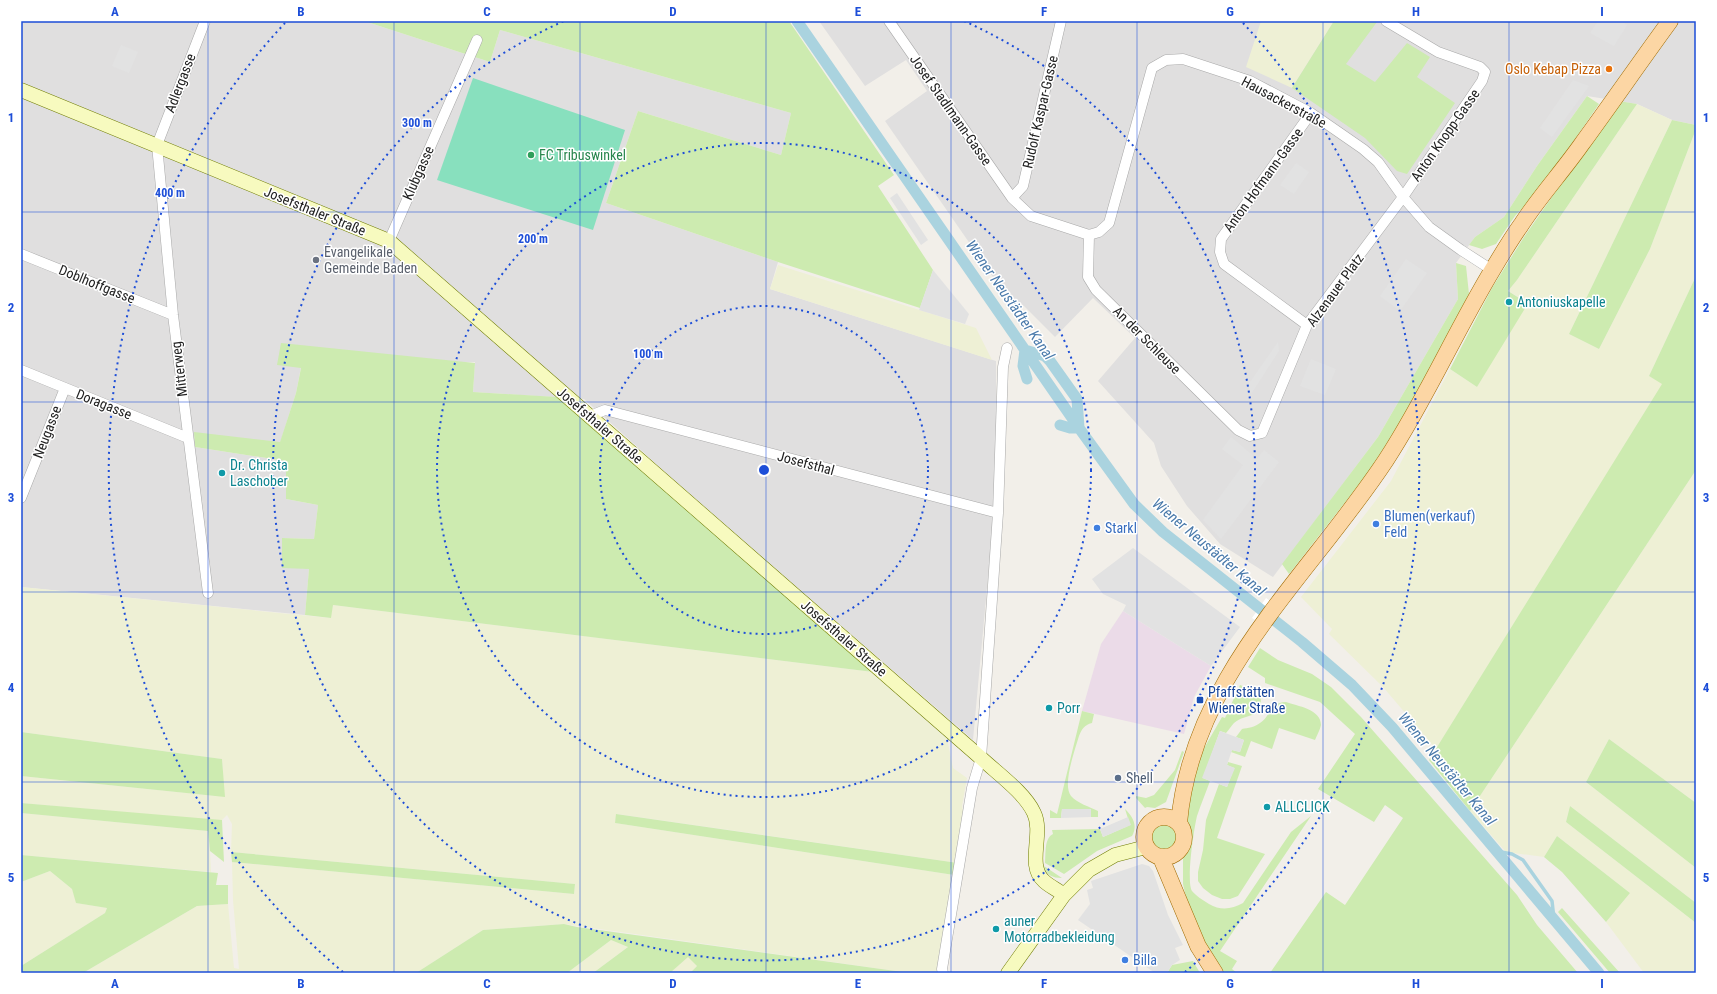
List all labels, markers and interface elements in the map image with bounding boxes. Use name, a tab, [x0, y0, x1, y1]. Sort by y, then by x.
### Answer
text: A	[111, 4, 119, 19]
text: B	[297, 4, 305, 19]
text: C	[483, 4, 491, 19]
text: D	[669, 4, 677, 19]
text: E	[855, 4, 862, 19]
text: F	[1041, 4, 1047, 19]
text: G	[1226, 4, 1234, 19]
text: H	[1412, 4, 1420, 19]
text: I	[1600, 4, 1604, 19]
street label: Adlergasse	[161, 51, 199, 115]
street label: Josef Stadlmann-Gasse	[907, 52, 995, 169]
street label: Rudolf Kaspar-Gasse	[1019, 54, 1061, 170]
place label: Oslo Kebap Pizza	[1505, 61, 1601, 77]
marker: Oslo Kebap Pizza	[1604, 64, 1614, 74]
street label: Hausackerstraße	[1239, 73, 1330, 131]
street label: Anton Knopp-Gasse	[1407, 86, 1483, 184]
text: 1	[8, 110, 14, 125]
text: 1	[1703, 110, 1709, 125]
text: 300 m	[402, 116, 432, 130]
street label: Anton Hofmann-Gasse	[1220, 125, 1306, 235]
street label: Klubgasse	[399, 143, 437, 203]
place label: FC Tribuswinkel	[539, 147, 626, 163]
marker: FC Tribuswinkel	[526, 150, 536, 160]
street label: Josefsthaler Straße	[262, 183, 369, 239]
text: 400 m	[155, 186, 185, 200]
text: 200 m	[518, 232, 548, 246]
water label: Wiener Neustädter Kanal	[962, 237, 1059, 364]
place label: Evangelikale Gemeinde Baden	[324, 244, 417, 276]
street label: Alzenauer Platz	[1303, 250, 1367, 330]
marker: Evangelikale Gemeinde Baden	[311, 255, 321, 265]
street label: Doblhoffgasse	[57, 261, 138, 307]
place label: Antoniuskapelle	[1517, 294, 1606, 310]
marker: Antoniuskapelle	[1504, 297, 1514, 307]
text: 2	[8, 300, 15, 315]
text: 2	[1703, 300, 1710, 315]
street label: An der Schleuse	[1110, 303, 1184, 377]
street label: Mitterweg	[168, 340, 190, 398]
text: 100 m	[633, 347, 663, 361]
street label: Josefsthaler Straße	[554, 383, 646, 467]
street label: Doragasse	[74, 386, 135, 423]
street label: Neugasse	[30, 403, 64, 461]
street label: Josefsthal	[776, 448, 836, 478]
place label: Dr. Christa Laschober	[230, 457, 288, 489]
centre of rings	[757, 463, 771, 477]
marker: Dr. Christa Laschober	[217, 468, 227, 478]
text: 3	[8, 490, 14, 505]
text: 3	[1703, 490, 1709, 505]
water label: Wiener Neustädter Kanal	[1149, 494, 1270, 600]
place label: Blumen(verkauf) Feld	[1384, 508, 1475, 540]
marker: Blumen(verkauf) Feld	[1371, 519, 1381, 529]
place label: Starkl	[1105, 520, 1137, 536]
marker: Starkl	[1092, 523, 1102, 533]
street label: Josefsthaler Straße	[798, 596, 890, 680]
text: 4	[8, 680, 15, 695]
text: 4	[1703, 680, 1710, 695]
place label: Pfaffstätten Wiener Straße	[1208, 684, 1286, 716]
marker: Pfaffstätten Wiener Straße	[1195, 695, 1205, 705]
place label: Porr	[1057, 700, 1080, 716]
marker: Porr	[1044, 703, 1054, 713]
water label: Wiener Neustädter Kanal	[1394, 709, 1500, 830]
place label: Shell	[1126, 770, 1153, 786]
marker: Shell	[1113, 773, 1123, 783]
place label: ALLCLICK	[1275, 799, 1330, 815]
marker: ALLCLICK	[1262, 802, 1272, 812]
text: 5	[8, 870, 15, 885]
text: 5	[1703, 870, 1710, 885]
place label: auner Motorradbekleidung	[1004, 913, 1115, 945]
marker: auner Motorradbekleidung	[991, 924, 1001, 934]
place label: Billa	[1133, 952, 1157, 968]
marker: Billa	[1120, 955, 1130, 965]
text: A	[111, 976, 119, 991]
text: B	[297, 976, 305, 991]
text: C	[483, 976, 491, 991]
text: D	[669, 976, 677, 991]
text: E	[855, 976, 862, 991]
text: F	[1041, 976, 1047, 991]
text: G	[1226, 976, 1234, 991]
text: H	[1412, 976, 1420, 991]
text: I	[1600, 976, 1604, 991]

